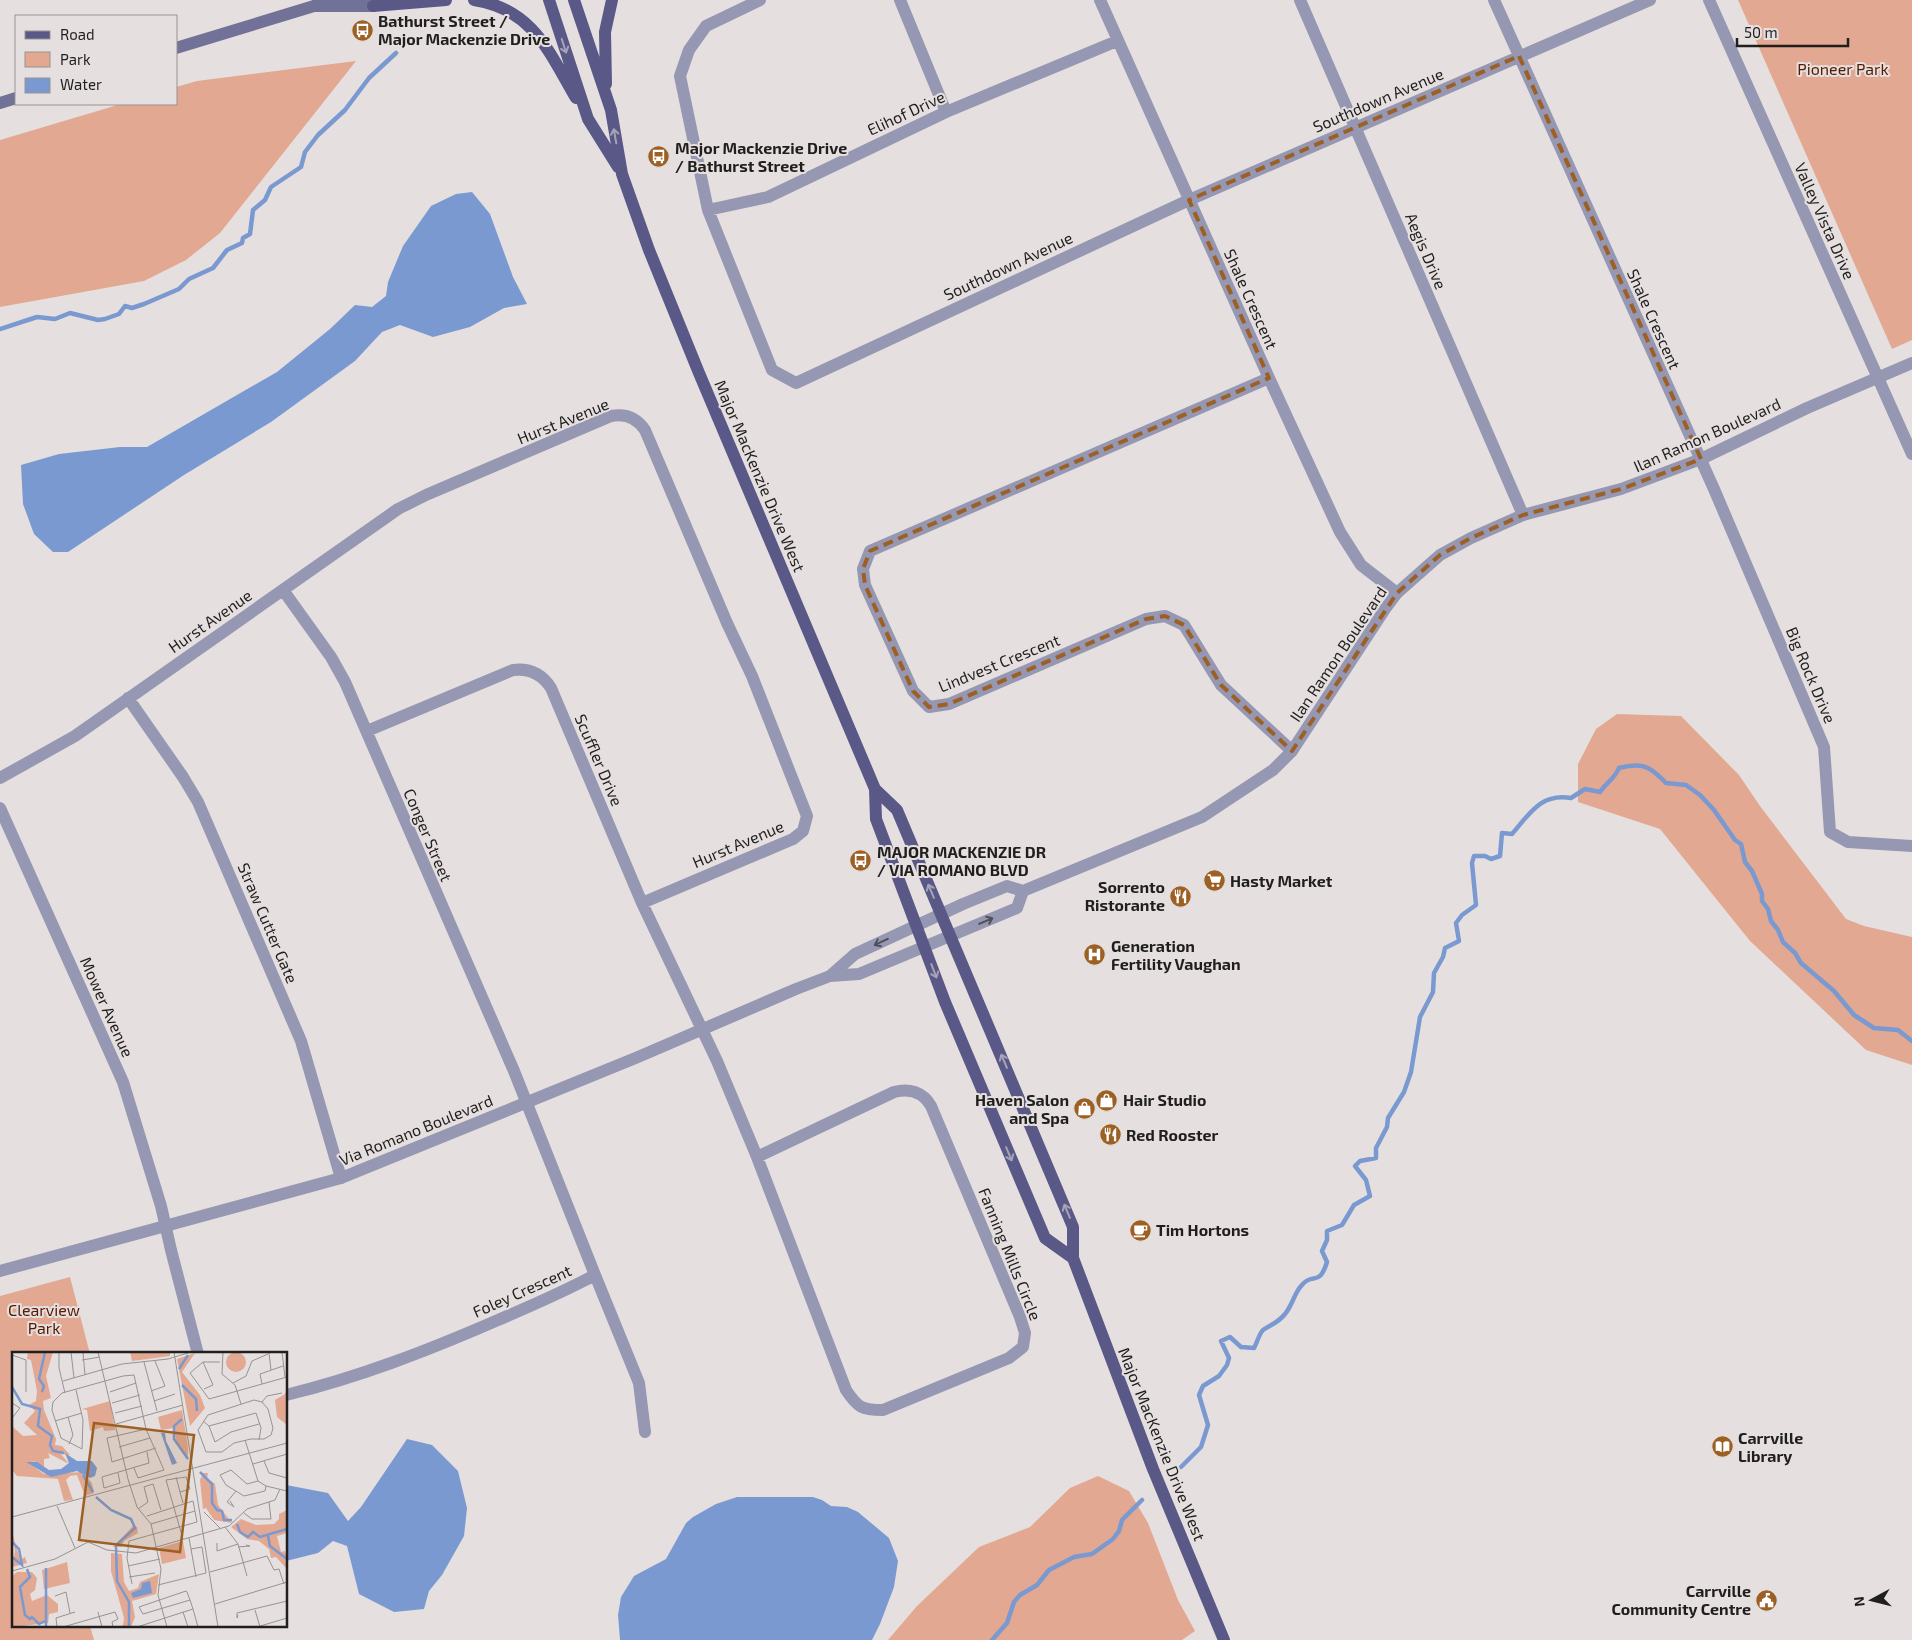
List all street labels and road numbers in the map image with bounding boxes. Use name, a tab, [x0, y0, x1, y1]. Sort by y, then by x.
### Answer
street label: Southdown Avenue	[1310, 63, 1446, 136]
street label: Elihof Drive	[864, 86, 948, 139]
street label: Valley Vista Drive	[1791, 160, 1860, 282]
street label: Aegis Drive	[1402, 210, 1451, 292]
street label: Southdown Avenue	[940, 227, 1075, 304]
street label: Shale Crescent	[1221, 246, 1282, 352]
street label: Shale Crescent	[1624, 266, 1685, 372]
street label: Major MacKenzie Drive West	[710, 377, 810, 575]
street label: Ilan Ramon Boulevard	[1630, 393, 1783, 476]
street label: Hurst Avenue	[514, 394, 611, 448]
street label: Ilan Ramon Boulevard	[1285, 582, 1390, 725]
street label: Hurst Avenue	[164, 585, 255, 656]
street label: Big Rock Drive	[1783, 624, 1840, 726]
street label: Lindvest Crescent	[935, 630, 1062, 696]
street label: Scuffler Drive	[572, 711, 627, 809]
street label: Conger Street	[400, 785, 457, 884]
street label: Hurst Avenue	[689, 816, 786, 871]
street label: Straw Cutter Gate	[235, 860, 302, 986]
street label: Mower Avenue	[77, 954, 138, 1060]
street label: Via Romano Boulevard	[336, 1090, 495, 1169]
street label: Fanning Mills Circle	[975, 1185, 1046, 1323]
street label: Foley Crescent	[469, 1260, 574, 1321]
street label: Major MacKenzie Drive West	[1114, 1344, 1210, 1544]

